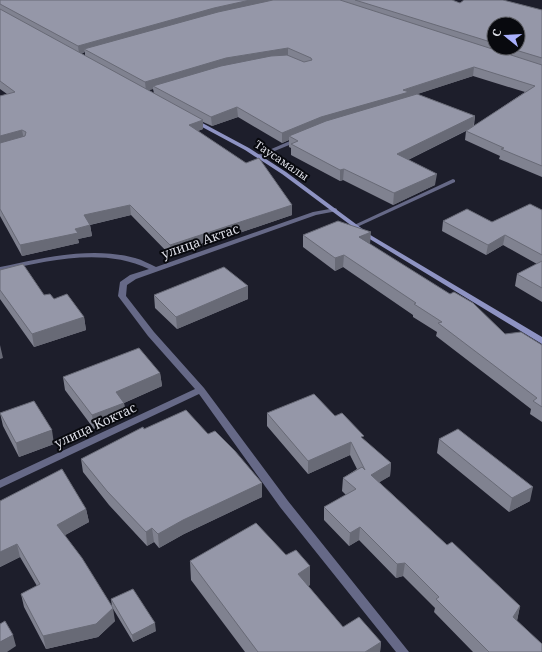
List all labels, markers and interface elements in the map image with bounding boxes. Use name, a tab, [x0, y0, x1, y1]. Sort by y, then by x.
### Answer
north arrow	[486, 16, 526, 56]
text: С	[488, 27, 504, 39]
street label: Таусамалы	[252, 136, 312, 184]
street label: улица Актас	[159, 219, 241, 263]
street label: улица Коктас	[51, 398, 139, 452]

